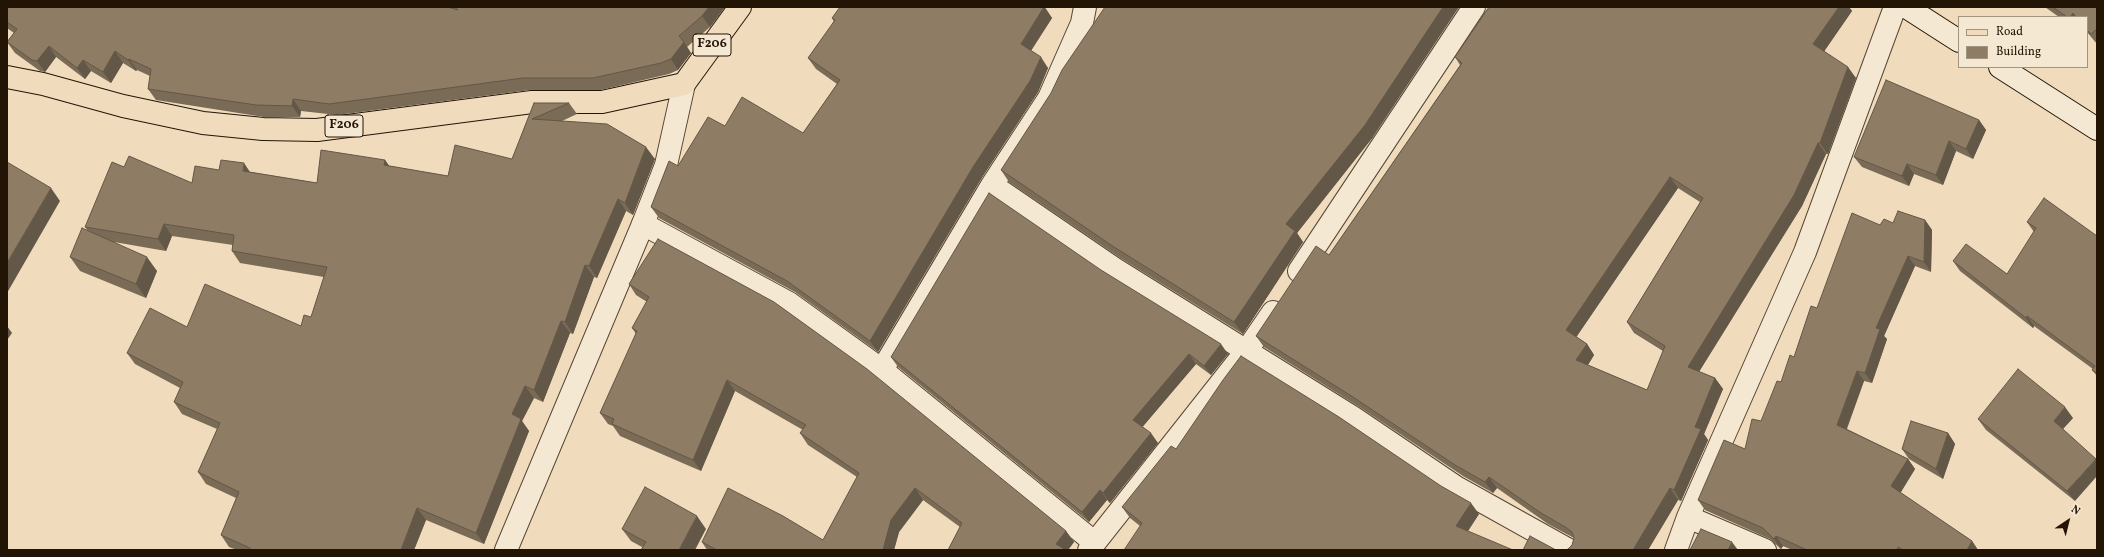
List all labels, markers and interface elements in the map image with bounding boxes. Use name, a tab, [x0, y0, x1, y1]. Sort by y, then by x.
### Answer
legend	[1958, 16, 2088, 68]
text: Road	[1996, 24, 2023, 40]
road number: F206	[693, 34, 731, 56]
text: Building	[1996, 44, 2041, 60]
road number: F206	[325, 115, 363, 137]
north arrow	[2048, 501, 2088, 541]
text: N	[2068, 502, 2083, 519]

